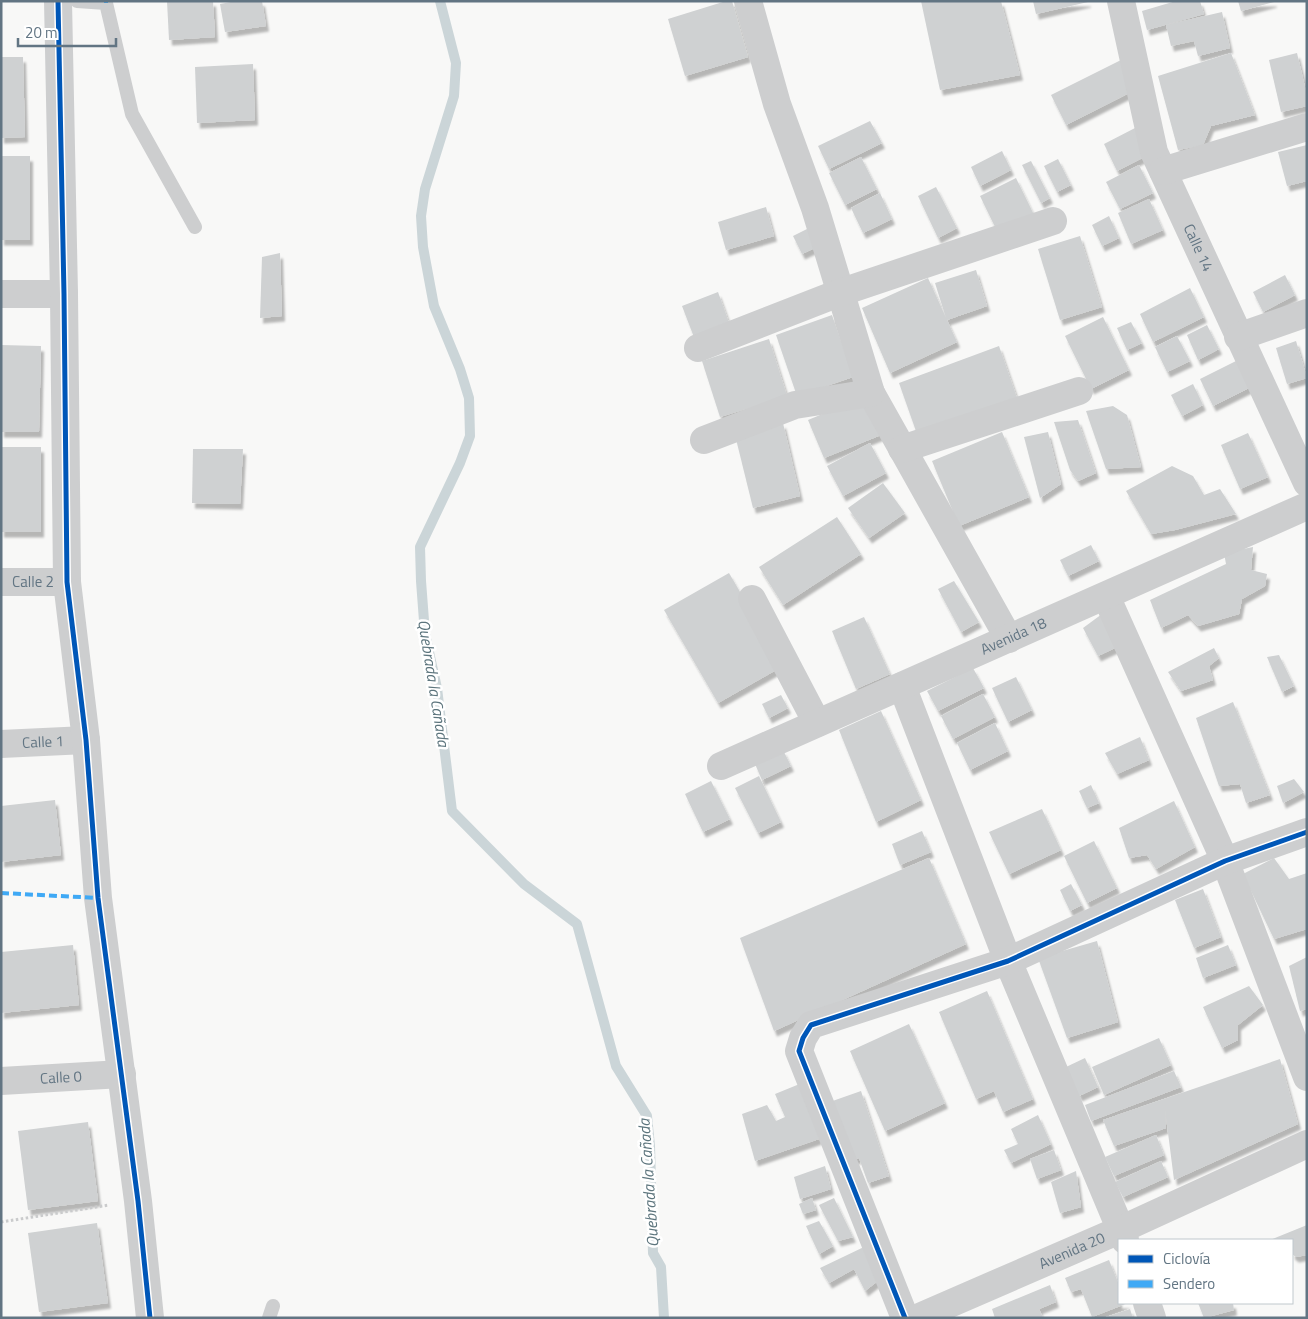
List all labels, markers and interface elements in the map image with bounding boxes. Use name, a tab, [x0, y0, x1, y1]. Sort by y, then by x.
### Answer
scale bar	[18, 15, 115, 47]
text: 20 m	[25, 21, 58, 44]
street label: Calle 14	[1178, 220, 1220, 275]
street label: Calle 2	[12, 570, 54, 593]
street label: Avenida 18	[977, 611, 1050, 661]
water label: Quebrada la Cañada	[412, 618, 456, 749]
street label: Calle 1	[21, 729, 64, 754]
street label: Calle 0	[39, 1064, 82, 1090]
water label: Quebrada la Cañada	[631, 1117, 664, 1248]
street label: Avenida 20	[1035, 1226, 1109, 1275]
legend	[1118, 1239, 1293, 1304]
text: Ciclovía	[1163, 1247, 1211, 1270]
text: Sendero	[1163, 1272, 1215, 1295]

